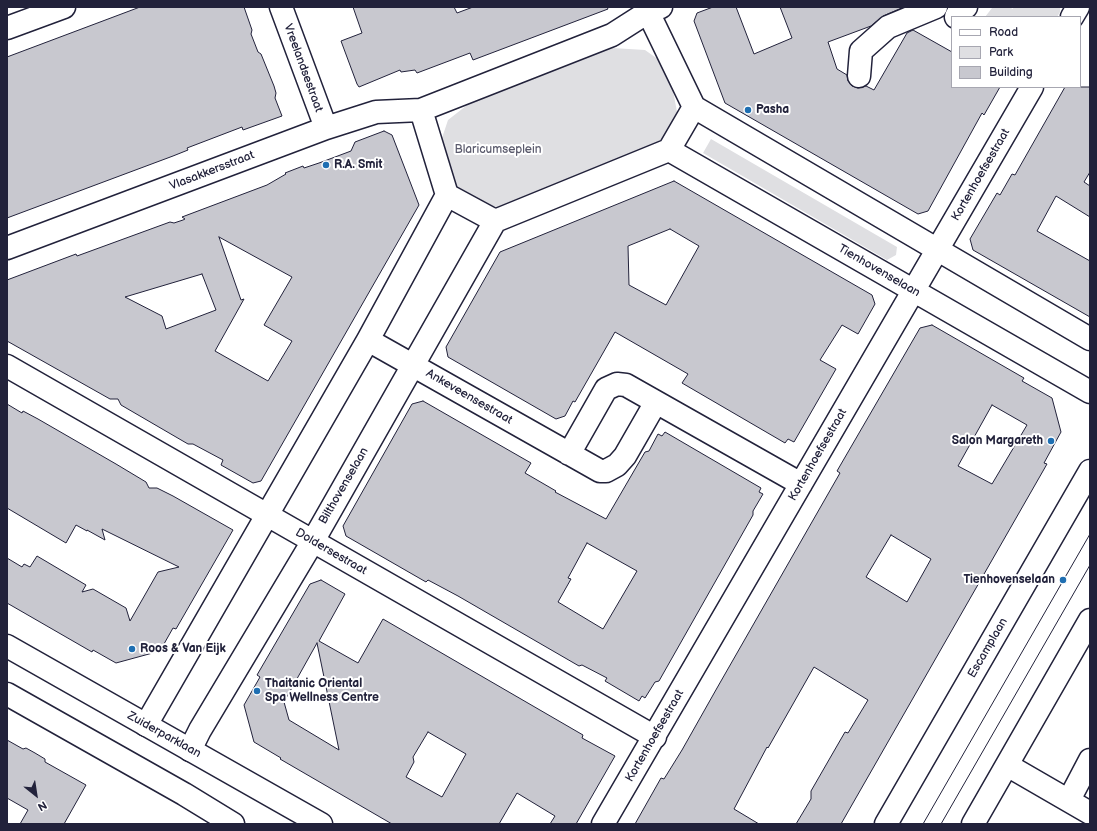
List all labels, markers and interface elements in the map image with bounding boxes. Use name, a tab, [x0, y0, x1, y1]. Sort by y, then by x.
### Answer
legend	[951, 16, 1081, 88]
street label: Vreelandsestraat	[280, 22, 326, 114]
text: Road	[989, 25, 1018, 40]
text: Park	[989, 45, 1013, 60]
text: Building	[989, 65, 1033, 80]
place label: Pasha	[756, 103, 789, 117]
marker: Pasha	[743, 105, 753, 115]
street label: Kortenhoefsestraat	[949, 126, 1013, 224]
park label: Blaricumseplein	[454, 143, 542, 157]
street label: Vlasakkersstraat	[168, 148, 256, 194]
place label: R.A. Smit	[334, 158, 383, 172]
marker: R.A. Smit	[321, 160, 331, 170]
street label: Tienhovenselaan	[835, 242, 923, 300]
street label: Ankeveensestraat	[423, 366, 515, 428]
street label: Kortenhoefsestraat	[786, 406, 850, 504]
place label: Salon Margareth	[952, 434, 1043, 448]
marker: Salon Margareth	[1046, 436, 1056, 446]
street label: Bilthovenselaan	[316, 445, 372, 527]
street label: Doldersestraat	[293, 526, 369, 578]
place label: Tienhovenselaan	[963, 573, 1055, 587]
marker: Tienhovenselaan	[1058, 575, 1068, 585]
street label: Escamplaan	[965, 615, 1011, 681]
place label: Roos & Van Eijk	[140, 642, 226, 656]
marker: Roos & Van Eijk	[127, 644, 137, 654]
place label: Thaitanic Oriental Spa Wellness Centre	[265, 677, 379, 705]
marker: Thaitanic Oriental Spa Wellness Centre	[252, 686, 262, 696]
street label: Kortenhoefsestraat	[623, 687, 687, 785]
street label: Zuiderparklaan	[125, 709, 203, 761]
north arrow	[16, 775, 56, 815]
text: N	[35, 798, 49, 814]

